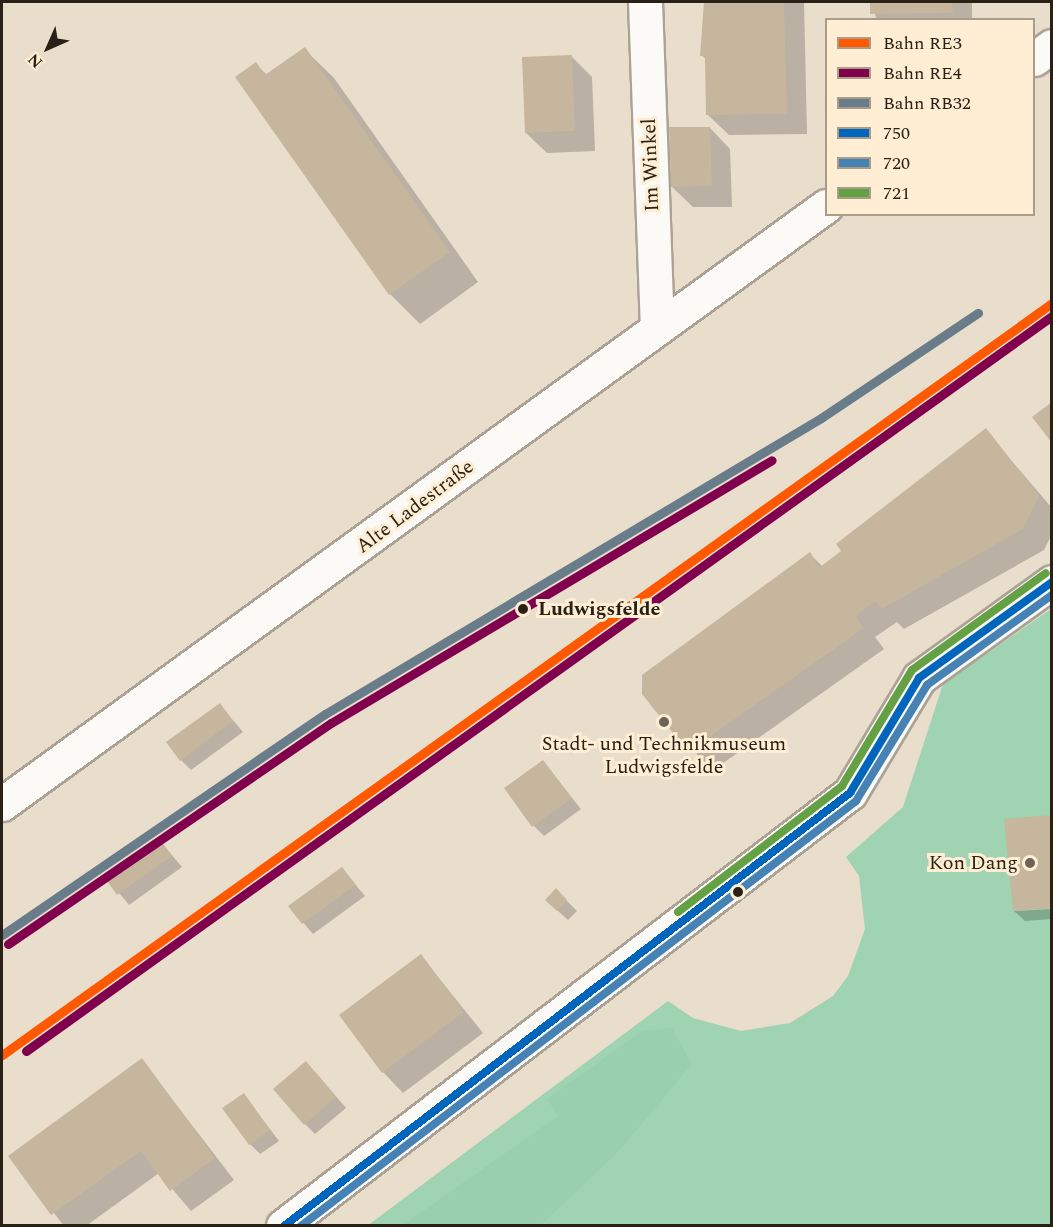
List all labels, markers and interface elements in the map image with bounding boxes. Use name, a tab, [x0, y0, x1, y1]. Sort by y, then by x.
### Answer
north arrow	[18, 18, 78, 78]
legend	[825, 18, 1035, 216]
text: Bahn RE3	[883, 30, 962, 57]
text: N	[22, 48, 48, 74]
text: Bahn RE4	[883, 60, 962, 87]
text: Bahn RB32	[883, 90, 971, 117]
street label: Im Winkel	[637, 118, 665, 212]
text: 750	[883, 120, 910, 147]
text: 720	[883, 150, 910, 177]
text: 721	[883, 180, 910, 207]
street label: Alte Ladestraße	[351, 455, 479, 559]
place label: Ludwigsfelde	[538, 597, 660, 621]
marker: Ludwigsfelde	[513, 599, 533, 619]
marker: Stadt- und Technikmuseum Ludwigsfelde	[657, 715, 671, 729]
place label: Stadt- und Technikmuseum Ludwigsfelde	[542, 732, 786, 779]
place label: Kon Dang	[929, 851, 1018, 875]
marker: Kon Dang	[1023, 856, 1037, 870]
unlabelled marker	[732, 886, 744, 898]

